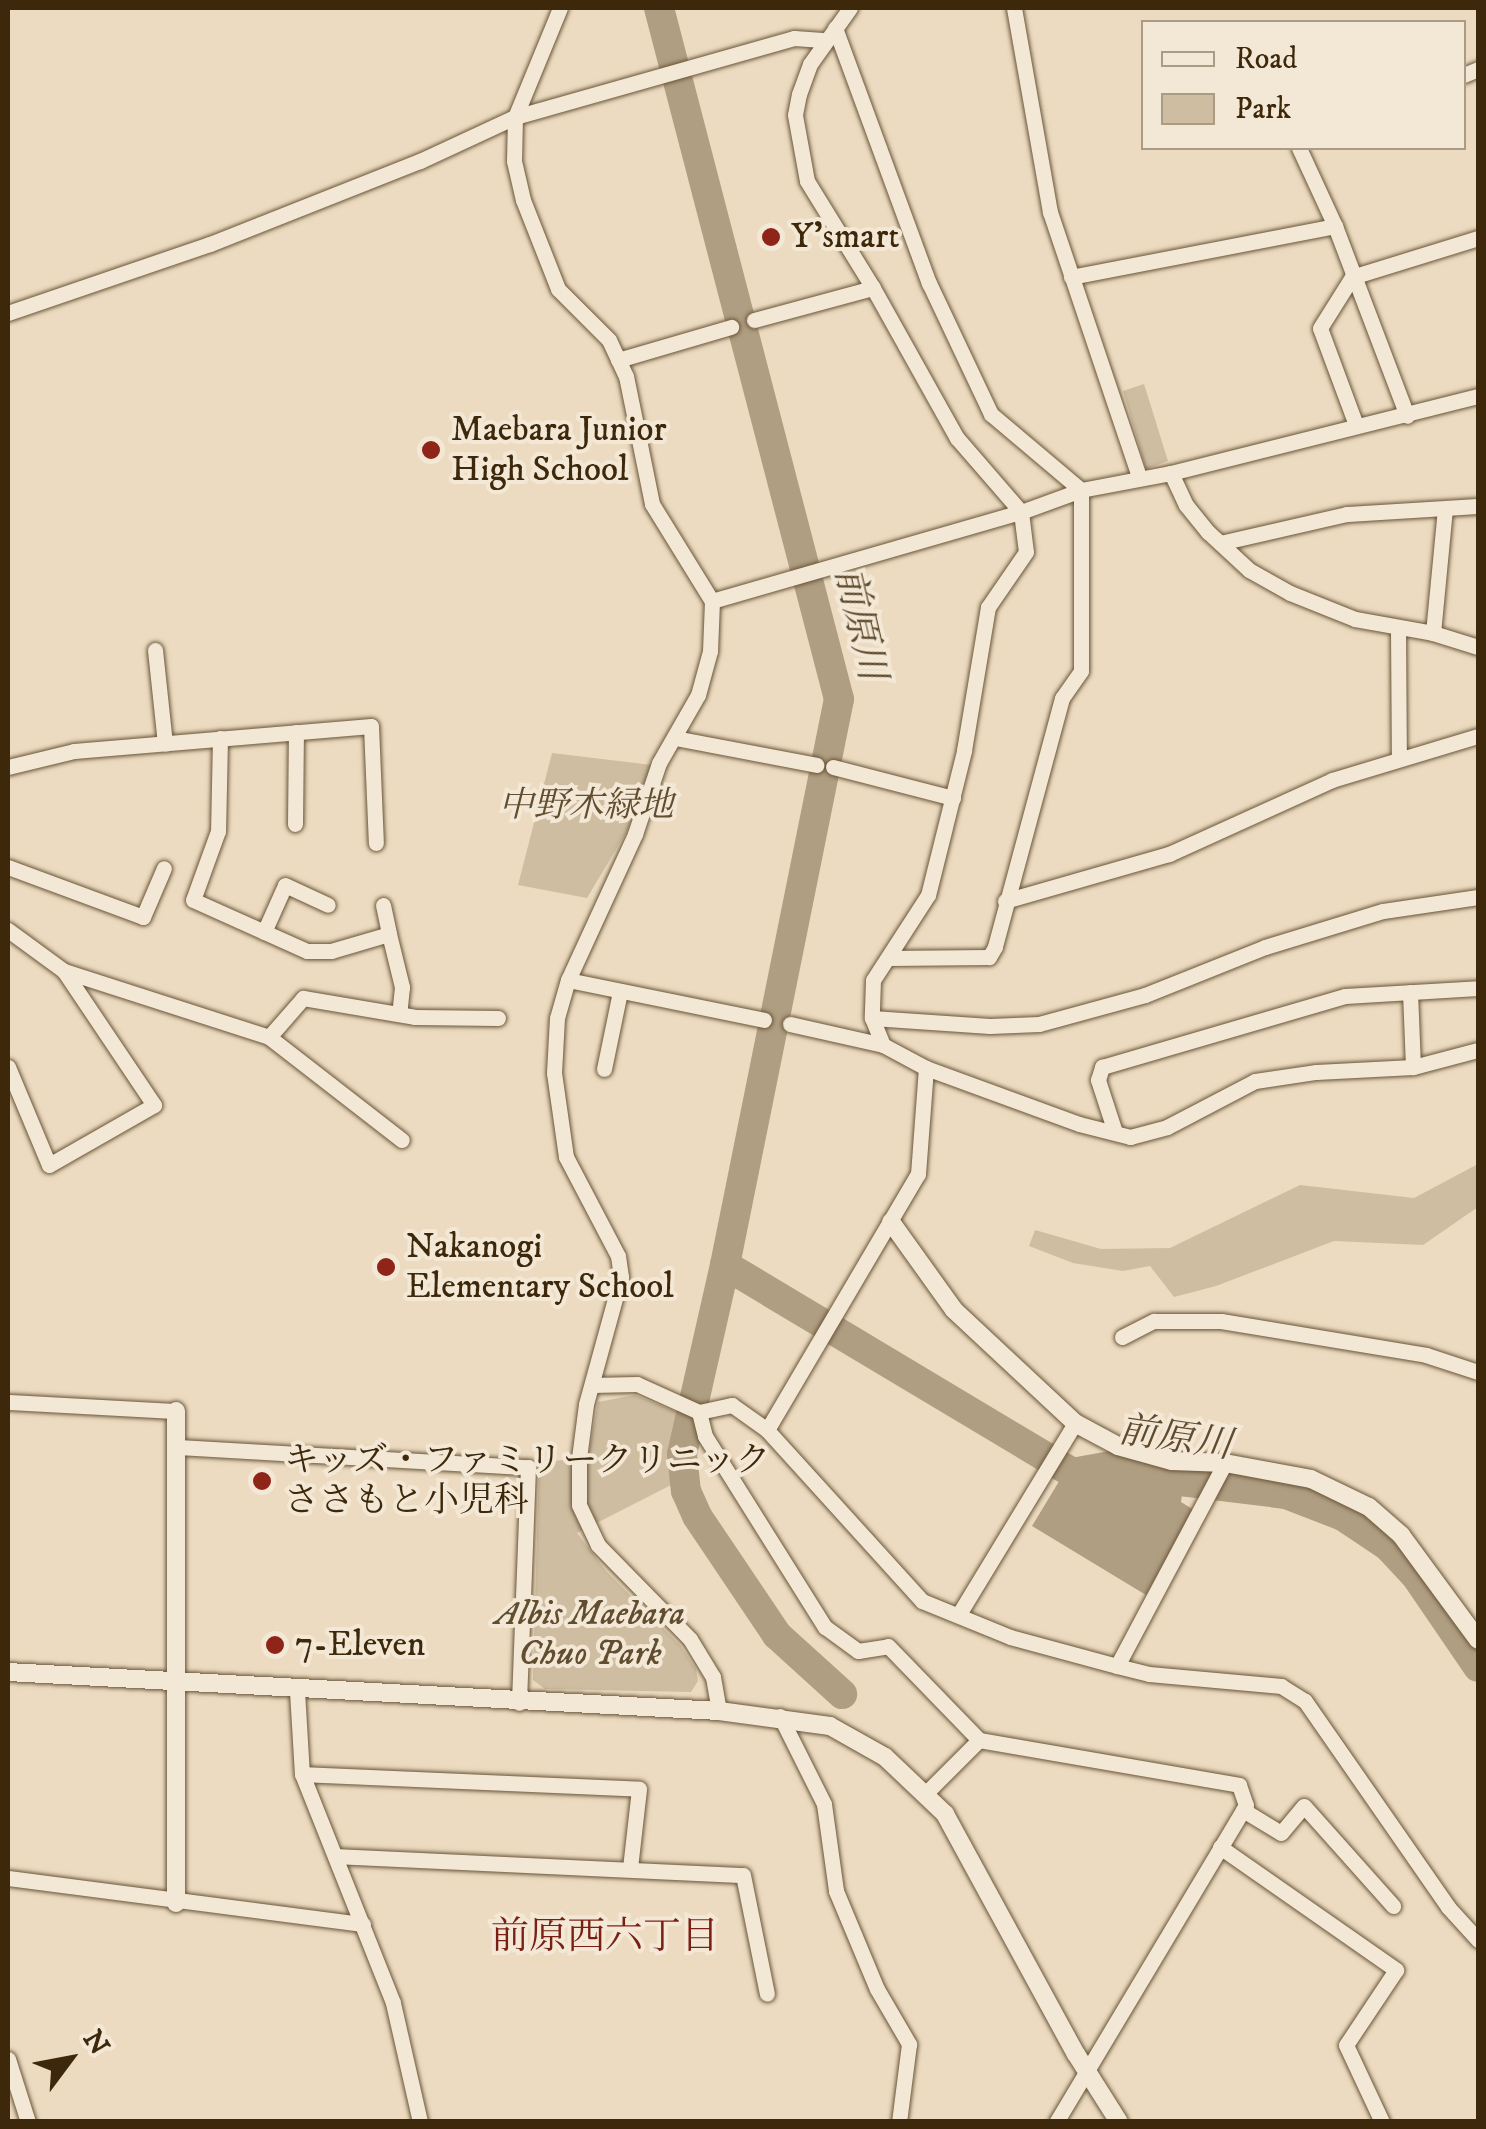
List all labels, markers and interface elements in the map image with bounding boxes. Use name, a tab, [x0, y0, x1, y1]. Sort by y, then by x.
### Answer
legend	[1141, 20, 1466, 150]
text: Road	[1235, 41, 1297, 78]
text: Park	[1235, 91, 1291, 128]
place label: Y'smart	[791, 216, 899, 258]
marker: Y'smart	[760, 226, 782, 248]
place label: Maebara Junior High School	[451, 409, 666, 491]
marker: Maebara Junior High School	[420, 439, 442, 461]
water label: 前原川	[824, 563, 894, 685]
park label: 中野木緑地	[499, 785, 673, 827]
place label: Nakanogi Elementary School	[406, 1226, 674, 1308]
marker: Nakanogi Elementary School	[375, 1256, 397, 1278]
water label: 前原川	[1115, 1408, 1235, 1470]
place label: キッズ・ファミリークリニック ささもと小児科	[284, 1440, 774, 1522]
marker: キッズ・ファミリークリニック ささもと小児科	[249, 1468, 275, 1494]
park label: Albis Maebara Chuo Park	[495, 1593, 685, 1675]
place label: 7-Eleven	[295, 1624, 425, 1666]
marker: 7-Eleven	[264, 1634, 286, 1656]
district label: 前原西六丁目	[491, 1915, 719, 1961]
north arrow	[20, 2009, 120, 2109]
text: N	[75, 2024, 117, 2062]

